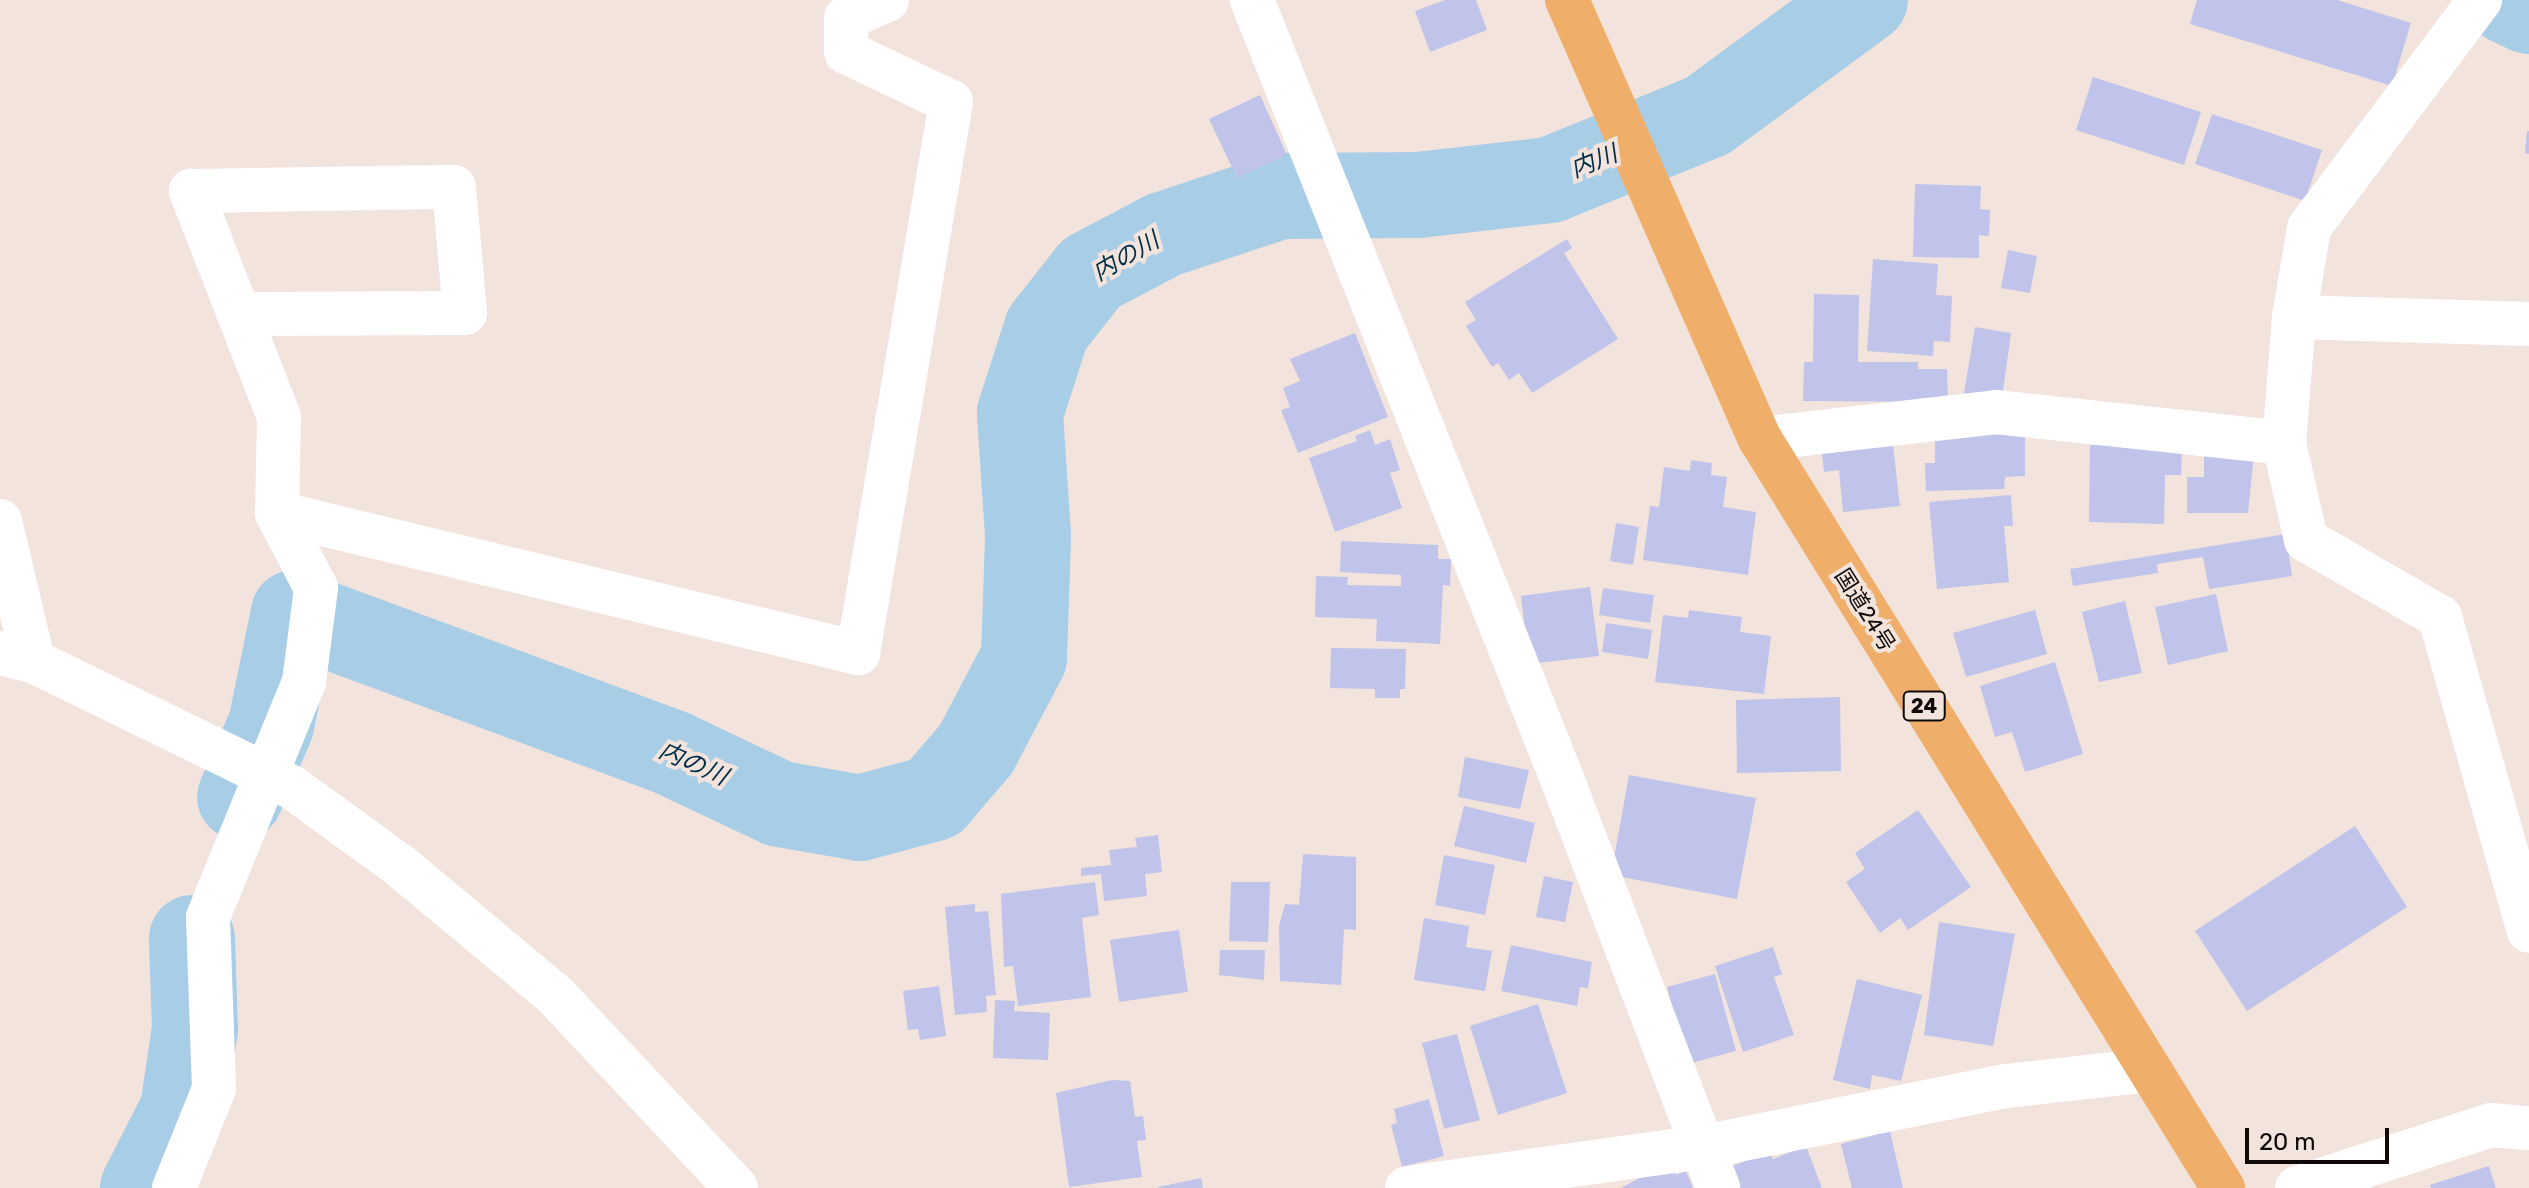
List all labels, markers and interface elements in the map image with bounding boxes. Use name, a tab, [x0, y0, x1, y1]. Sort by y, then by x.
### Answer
water label: 内川	[1566, 140, 1622, 184]
water label: 内の川	[1088, 227, 1164, 287]
street label: 国道24号	[1829, 564, 1901, 656]
road number: 24	[1902, 690, 1946, 722]
water label: 内の川	[654, 736, 732, 792]
scale bar	[2249, 1112, 2393, 1162]
text: 20 m	[2259, 1128, 2316, 1156]

